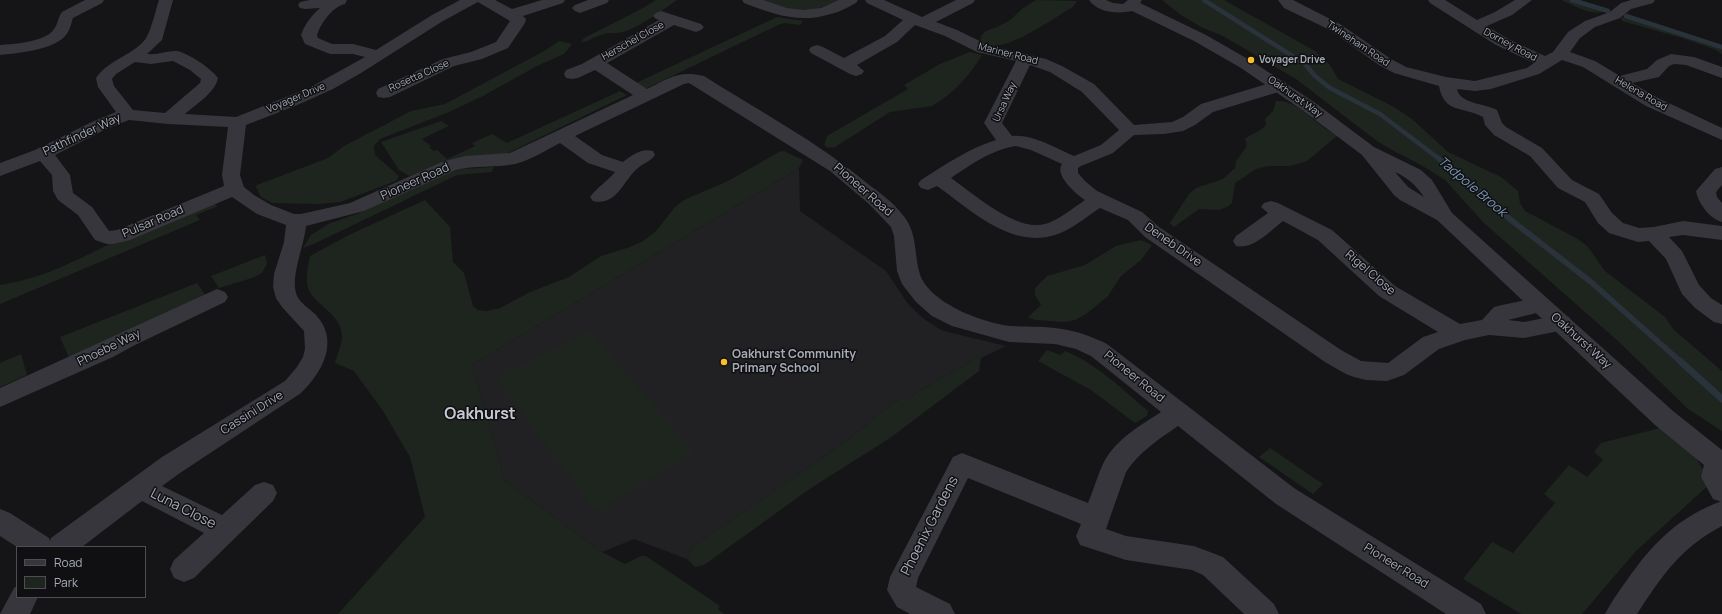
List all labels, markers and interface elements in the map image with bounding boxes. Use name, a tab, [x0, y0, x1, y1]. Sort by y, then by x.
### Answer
street label: Herschel Close	[600, 19, 666, 63]
street label: Twineham Road	[1324, 19, 1392, 69]
street label: Dorney Road	[1481, 26, 1539, 64]
street label: Mariner Road	[977, 41, 1039, 67]
place label: Voyager Drive	[1259, 54, 1325, 66]
marker: Voyager Drive	[1246, 55, 1256, 65]
street label: Rosetta Close	[387, 57, 451, 95]
street label: Oakhurst Way	[1265, 74, 1325, 120]
street label: Helena Road	[1613, 74, 1669, 114]
street label: Voyager Drive	[265, 80, 327, 116]
street label: Ursa Way	[991, 80, 1019, 124]
street label: Pathfinder Way	[41, 111, 123, 159]
water label: Tadpole Brook	[1435, 154, 1509, 220]
street label: Pioneer Road	[379, 160, 451, 204]
street label: Pioneer Road	[831, 160, 895, 220]
street label: Pulsar Road	[120, 203, 186, 241]
street label: Deneb Drive	[1142, 220, 1204, 270]
street label: Rigel Close	[1342, 247, 1398, 299]
street label: Oakhurst Way	[1548, 310, 1614, 372]
street label: Phoebe Way	[75, 327, 143, 369]
place label: Oakhurst Community Primary School	[732, 348, 856, 376]
street label: Pioneer Road	[1101, 348, 1167, 406]
marker: Oakhurst Community Primary School	[719, 357, 729, 367]
street label: Cassini Drive	[218, 388, 286, 438]
district label: Oakhurst	[444, 405, 516, 425]
street label: Phoenix Gardens	[898, 474, 962, 578]
street label: Luna Close	[147, 485, 219, 533]
street label: Pioneer Road	[1361, 540, 1431, 592]
legend	[16, 546, 146, 598]
text: Road	[54, 554, 82, 571]
text: Park	[54, 574, 78, 591]

